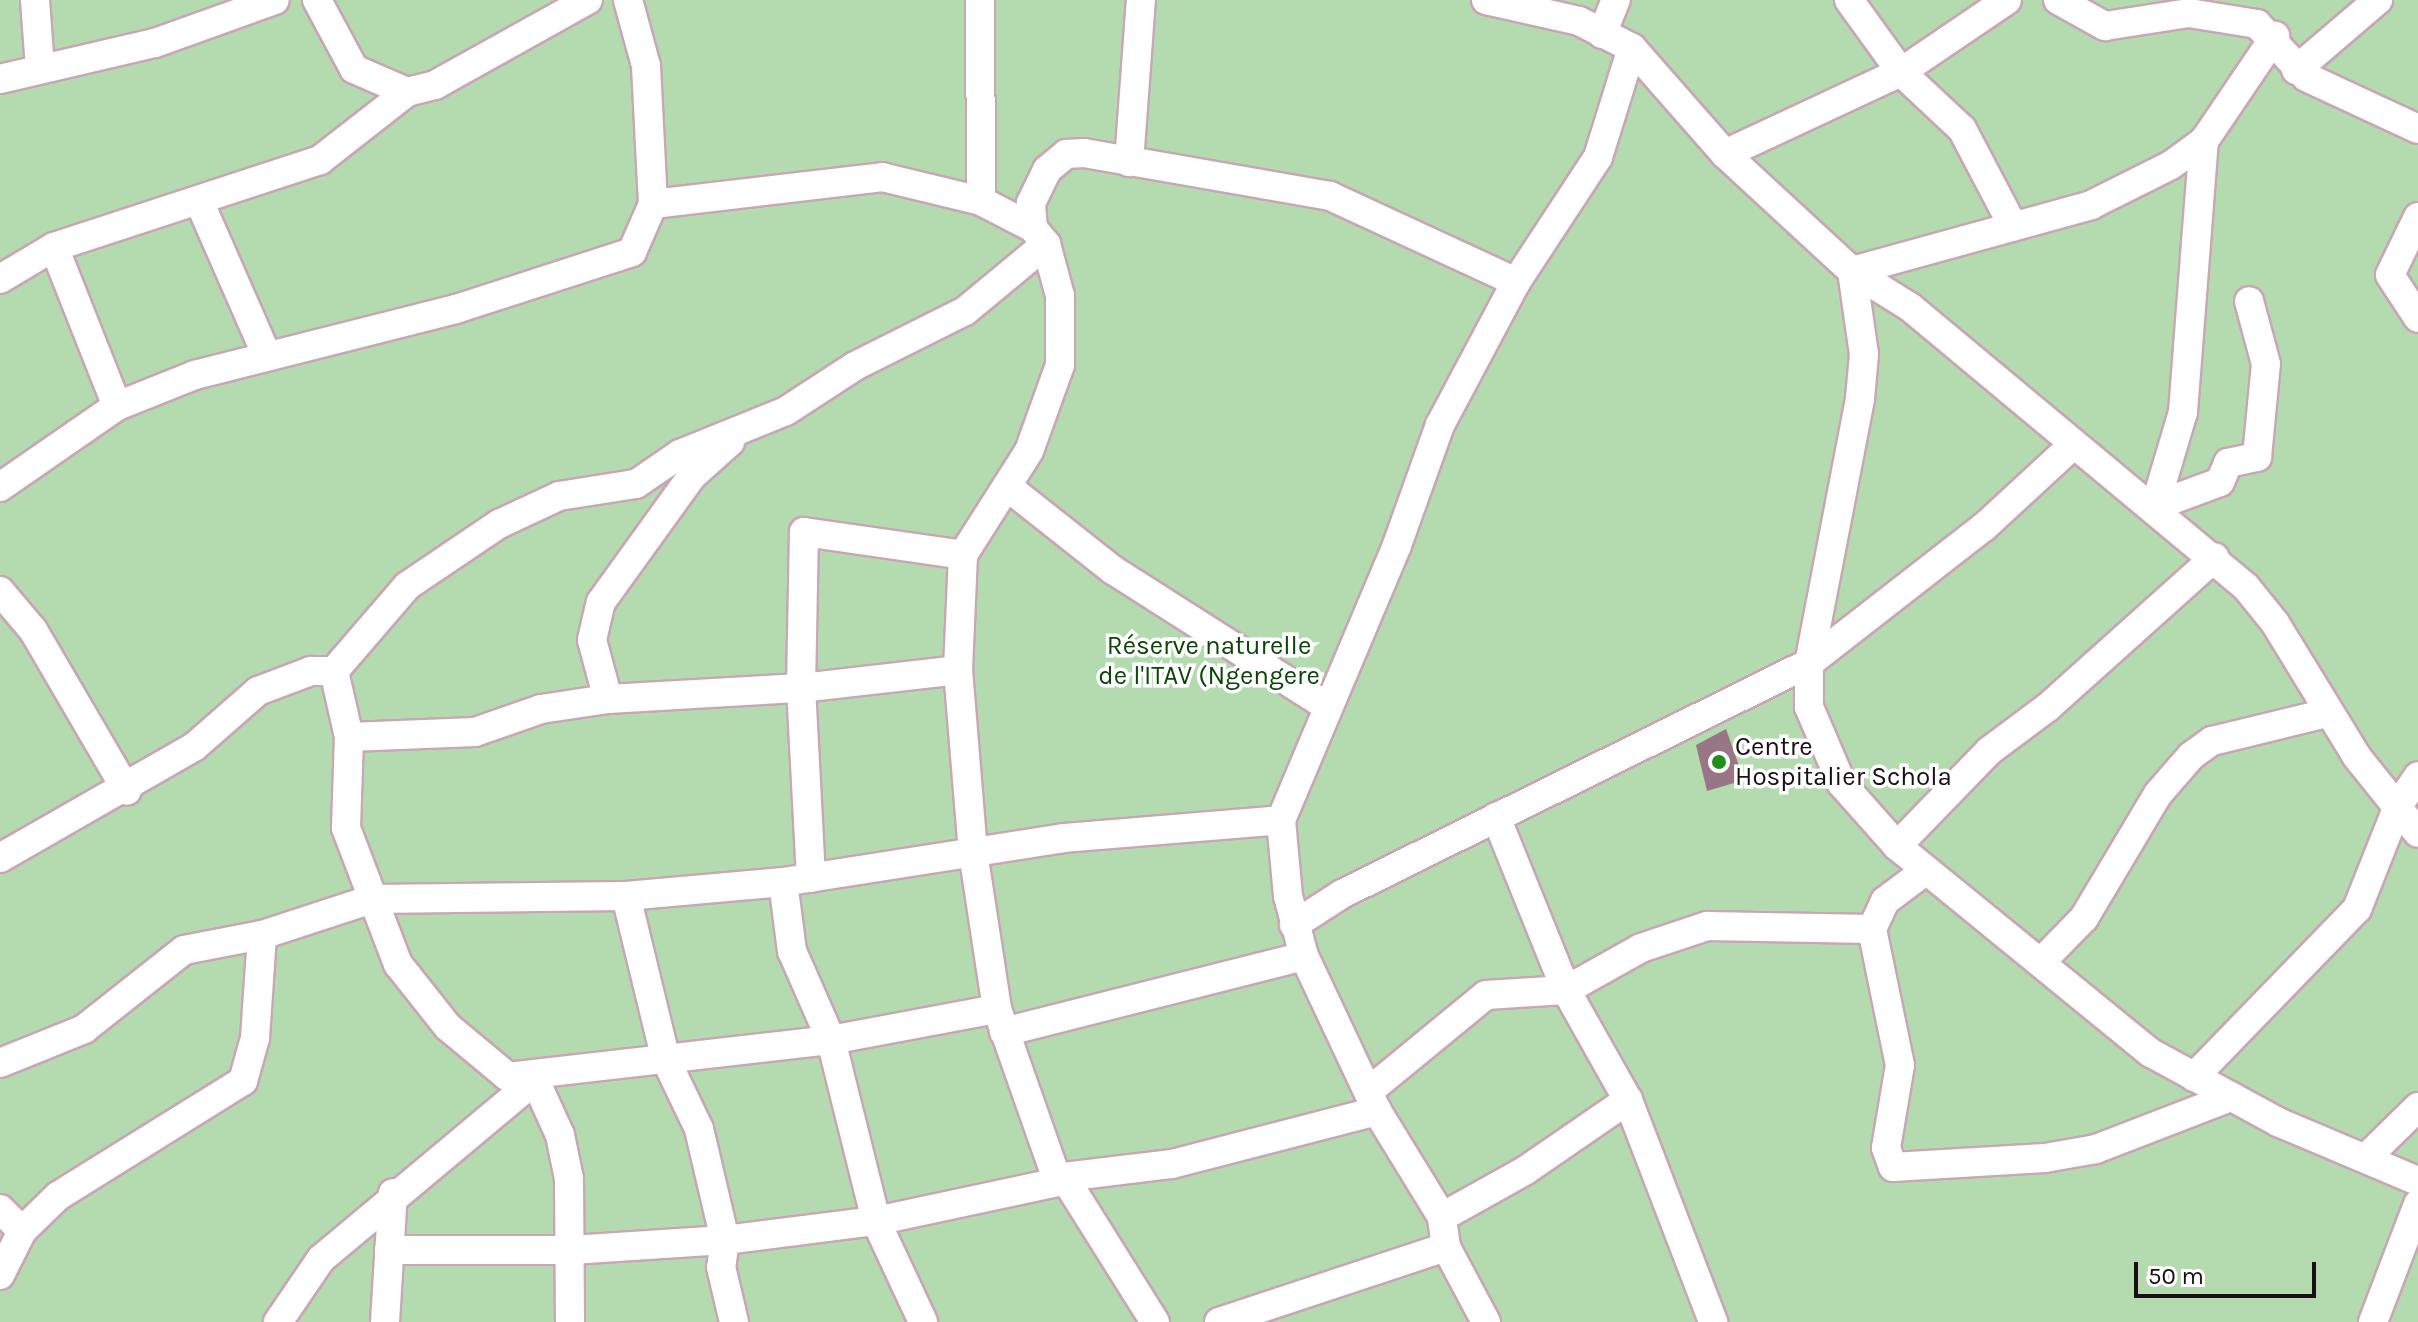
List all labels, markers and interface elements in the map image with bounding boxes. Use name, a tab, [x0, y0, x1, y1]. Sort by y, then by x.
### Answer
park label: Réserve naturelle de l'ITAV (Ngengere	[1098, 630, 1320, 692]
place label: Centre Hospitalier Schola	[1735, 731, 1952, 792]
marker: Centre Hospitalier Schola	[1710, 753, 1728, 771]
scale bar	[2138, 1246, 2320, 1296]
text: 50 m	[2148, 1262, 2204, 1290]

